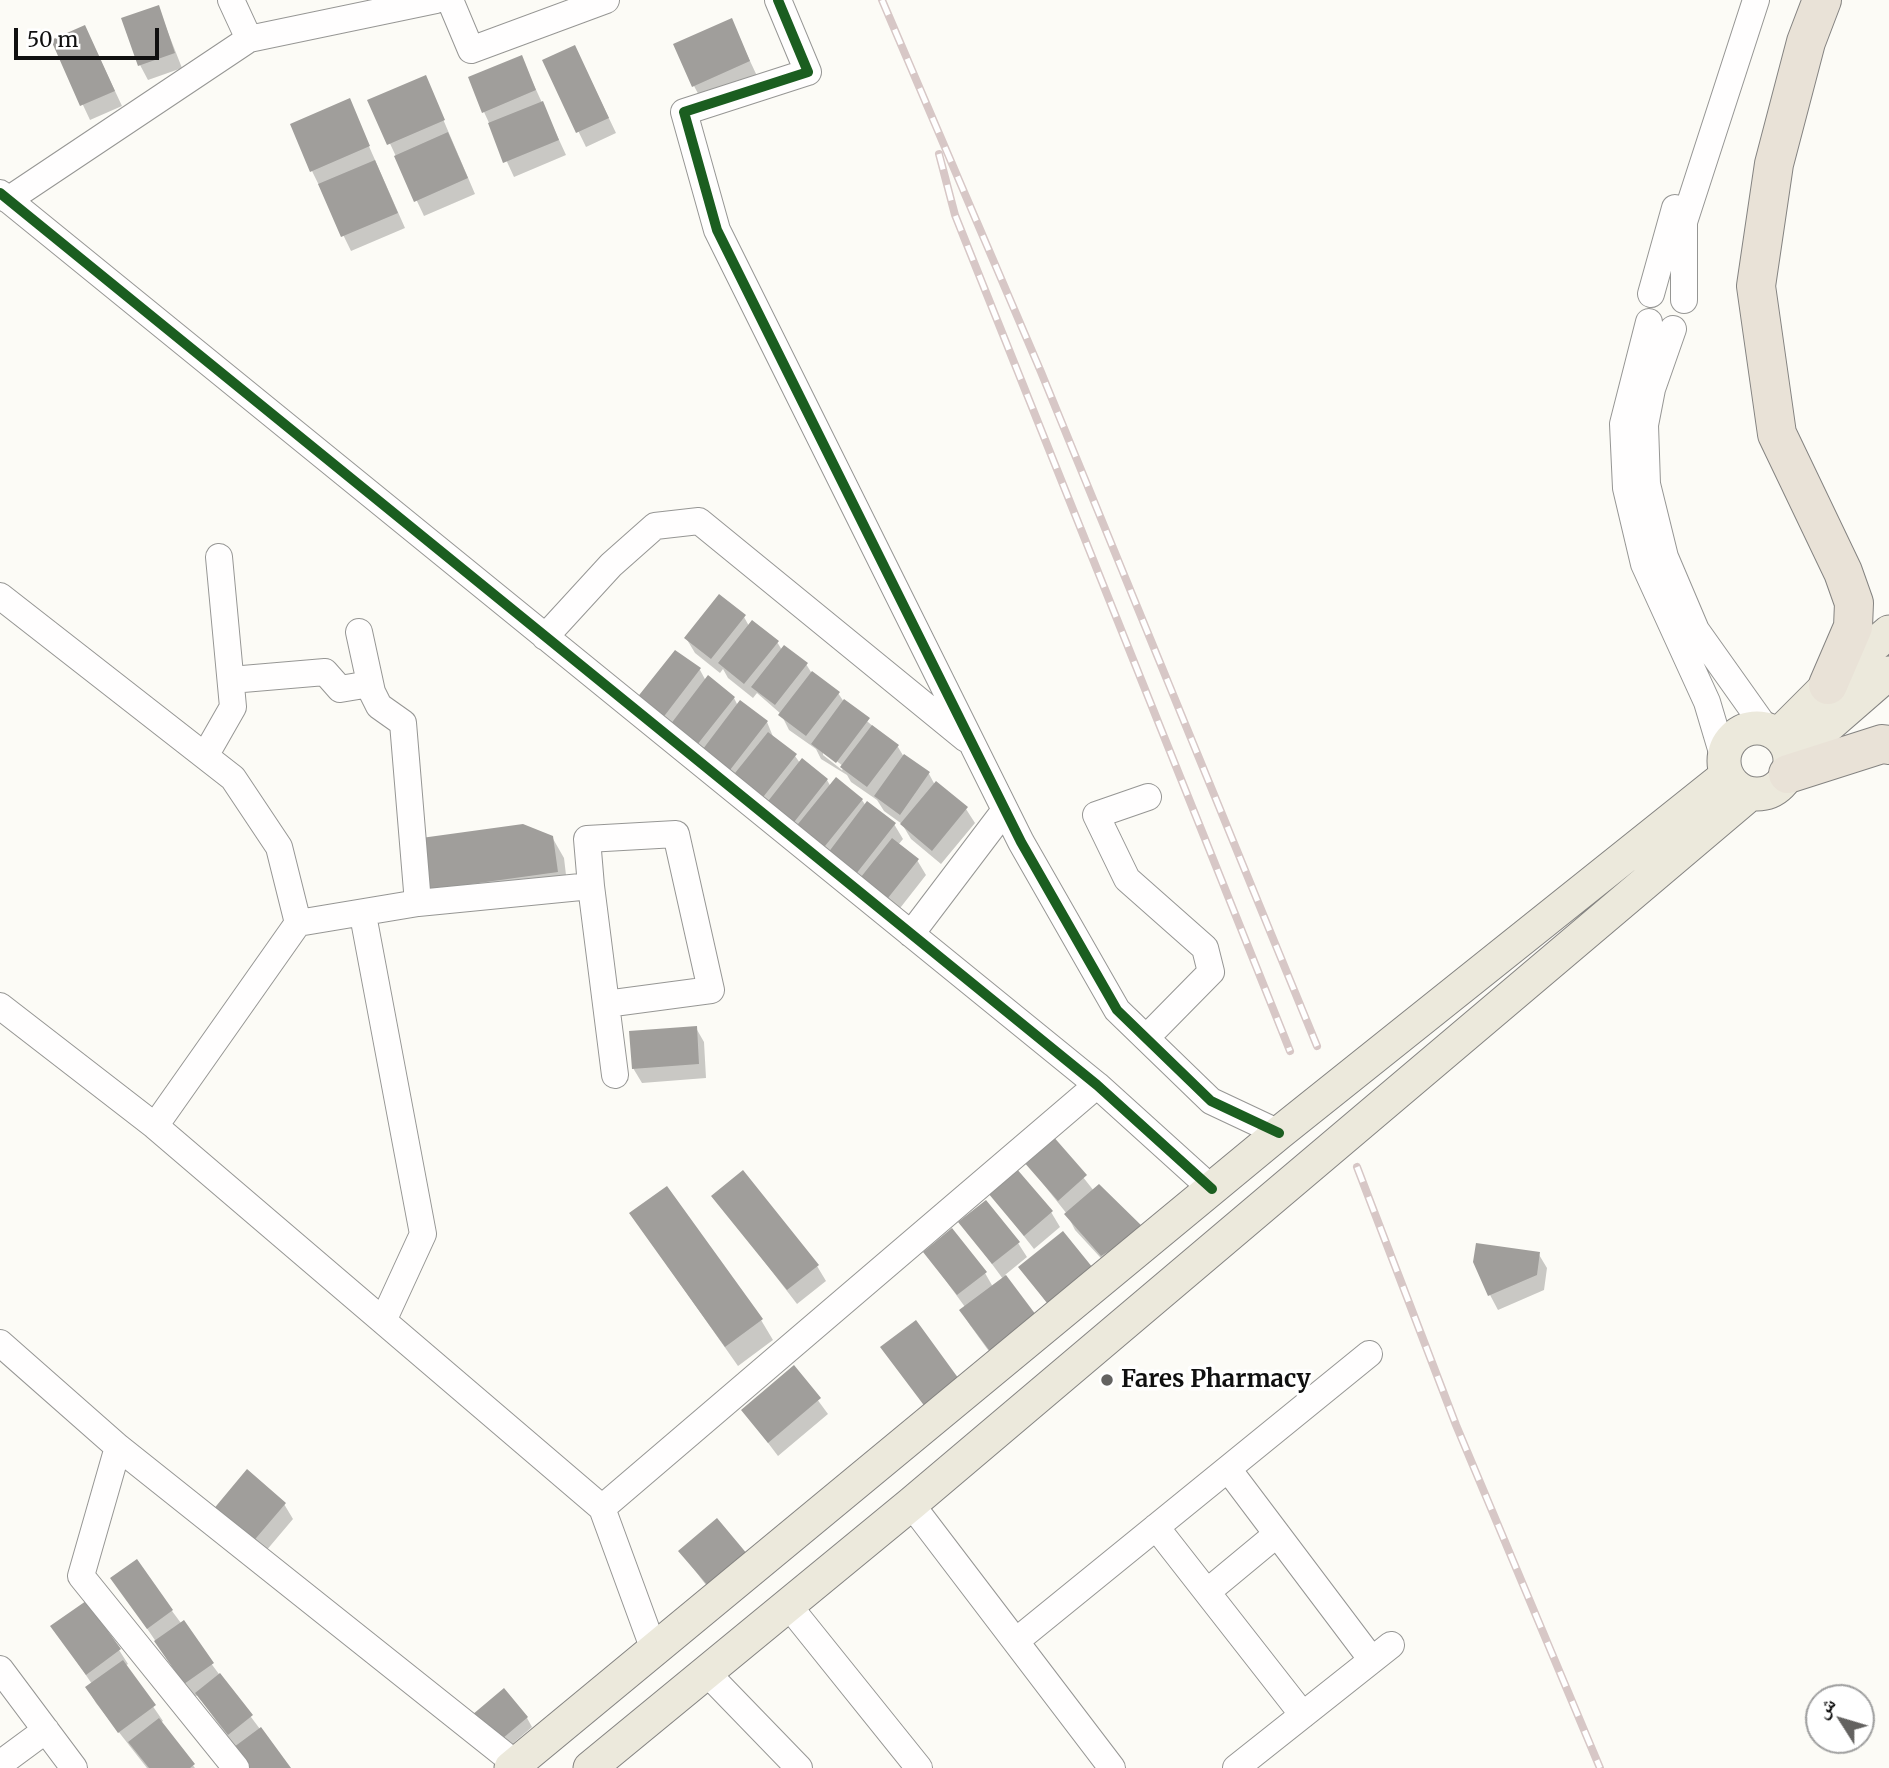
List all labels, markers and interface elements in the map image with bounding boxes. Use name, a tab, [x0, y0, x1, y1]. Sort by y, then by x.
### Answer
scale bar	[18, 14, 163, 58]
text: 50 m	[27, 26, 78, 53]
place label: Fares Pharmacy	[1121, 1366, 1311, 1394]
marker: Fares Pharmacy	[1099, 1372, 1115, 1388]
north arrow	[1805, 1684, 1875, 1754]
text: ش	[1809, 1692, 1840, 1723]

